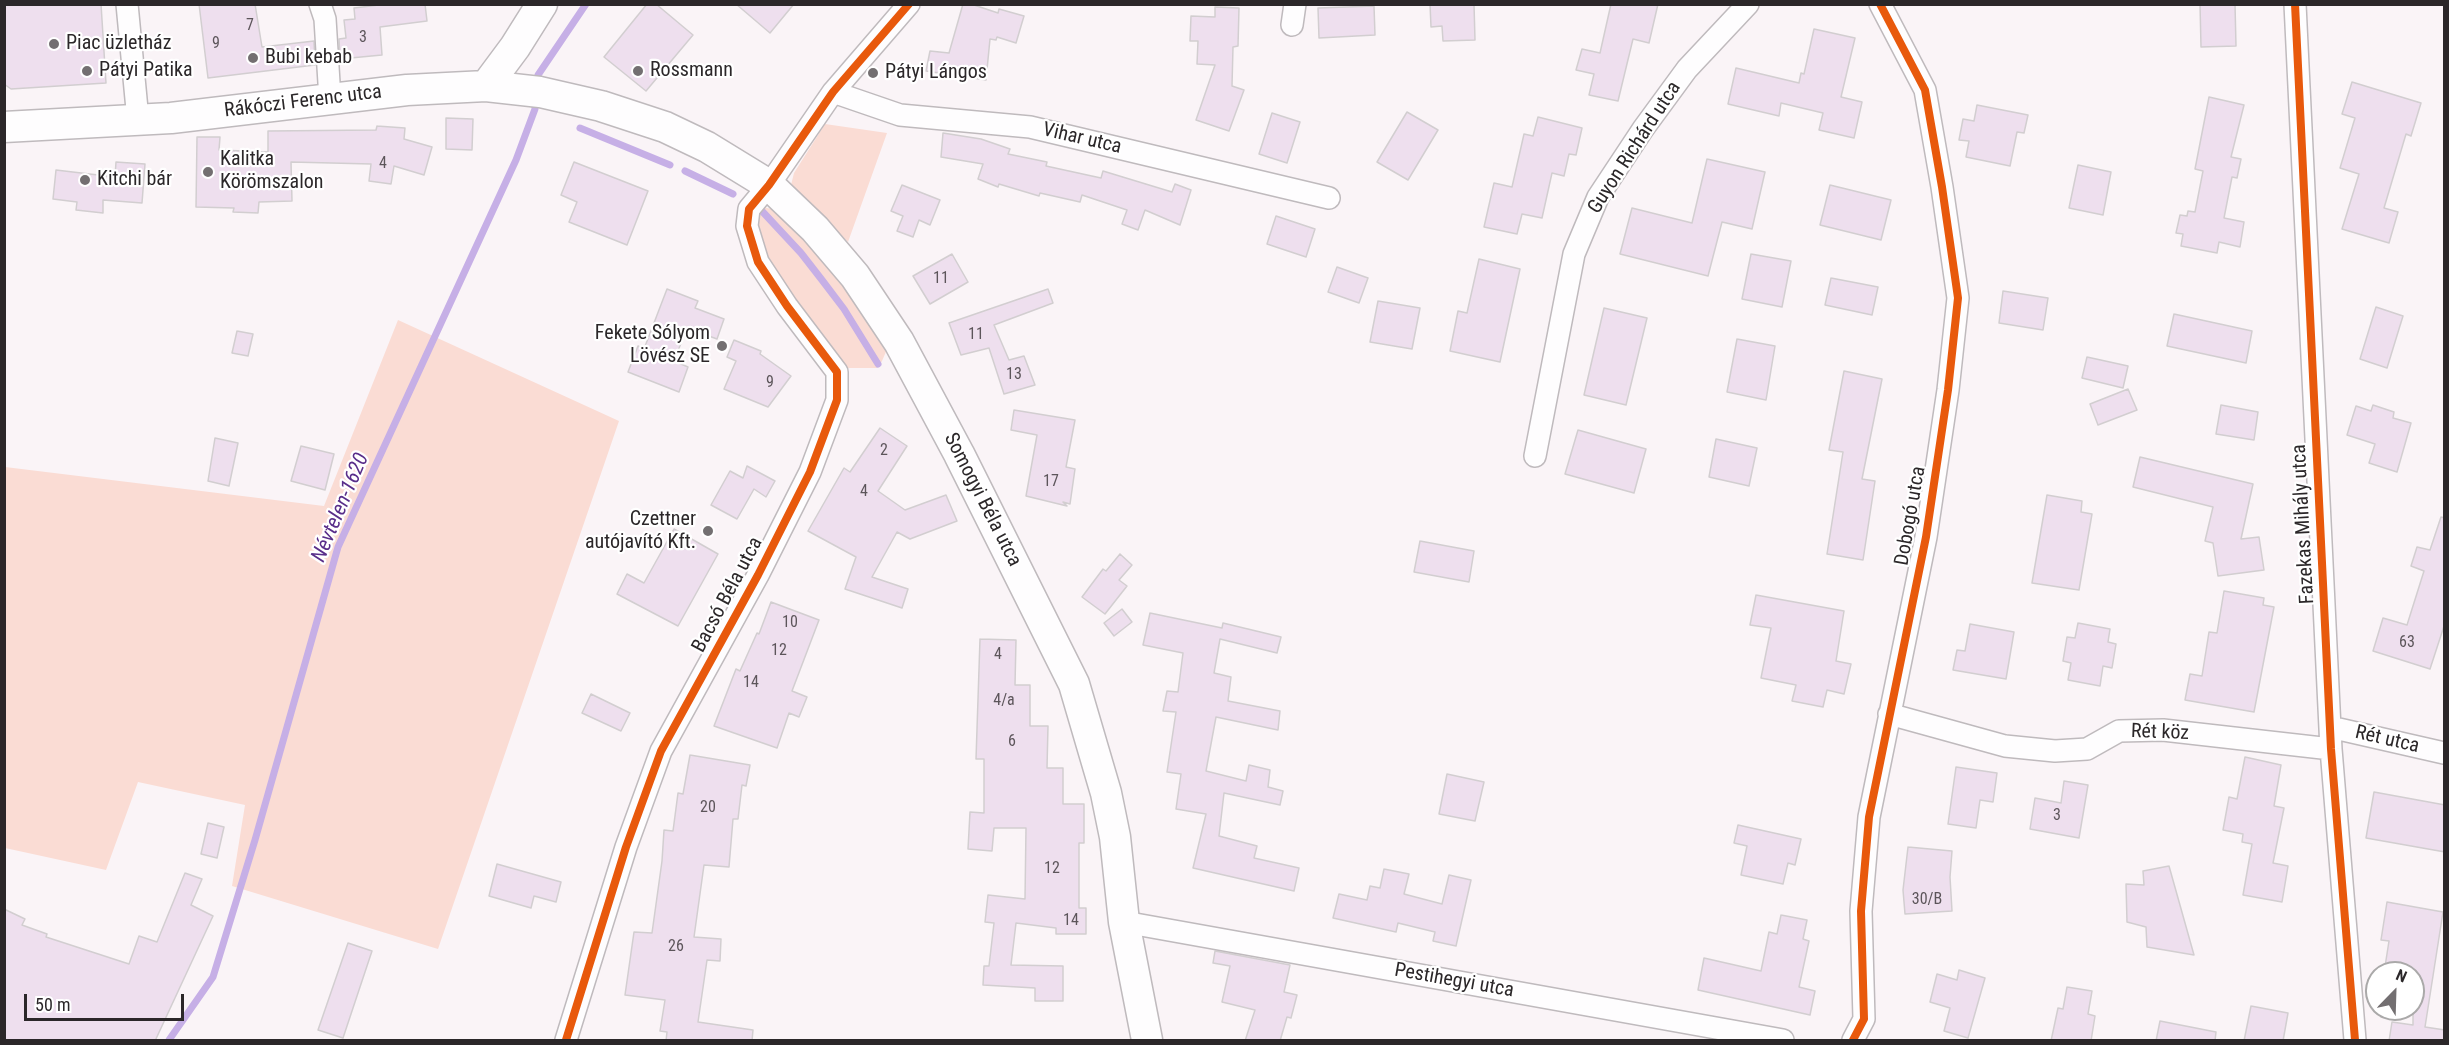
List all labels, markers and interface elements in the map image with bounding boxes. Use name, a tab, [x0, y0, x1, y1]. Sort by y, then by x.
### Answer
house number: 7	[246, 16, 254, 36]
house number: 3	[359, 28, 367, 48]
place label: Piac üzletház	[66, 32, 171, 56]
house number: 9	[212, 34, 220, 54]
marker: Piac üzletház	[47, 37, 61, 51]
place label: Bubi kebab	[265, 46, 352, 70]
marker: Bubi kebab	[246, 51, 260, 65]
place label: Pátyi Patika	[99, 59, 193, 83]
place label: Rossmann	[650, 59, 733, 83]
place label: Pátyi Lángos	[885, 61, 987, 85]
marker: Pátyi Patika	[80, 64, 94, 78]
marker: Rossmann	[631, 64, 645, 78]
marker: Pátyi Lángos	[866, 66, 880, 80]
street label: Guyon Richárd utca	[1583, 78, 1687, 218]
street label: Rákóczi Ferenc utca	[223, 80, 383, 124]
street label: Vihar utca	[1040, 118, 1124, 160]
place label: Kalitka Körömszalon	[220, 148, 323, 195]
house number: 4	[379, 154, 387, 174]
marker: Kalitka Körömszalon	[201, 165, 215, 179]
place label: Kitchi bár	[97, 168, 172, 192]
marker: Kitchi bár	[78, 173, 92, 187]
house number: 11	[933, 269, 949, 289]
place label: Fekete Sólyom Lövész SE	[595, 322, 710, 369]
house number: 11	[968, 325, 984, 345]
marker: Fekete Sólyom Lövész SE	[715, 339, 729, 353]
house number: 13	[1006, 365, 1022, 385]
house number: 9	[766, 373, 774, 393]
street label: Somogyi Béla utca	[938, 429, 1026, 571]
house number: 2	[880, 441, 888, 461]
street label: Fazekas Mihály utca	[2288, 443, 2320, 605]
water label: Névtelen-1620	[307, 450, 375, 566]
street label: Dobogó utca	[1890, 465, 1932, 567]
house number: 17	[1043, 472, 1059, 492]
house number: 4	[860, 482, 868, 502]
place label: Czettner autójavító Kft.	[585, 508, 696, 555]
marker: Czettner autójavító Kft.	[701, 524, 715, 538]
street label: Bacsó Béla utca	[688, 533, 768, 657]
house number: 10	[782, 613, 798, 633]
house number: 63	[2399, 633, 2415, 653]
house number: 12	[771, 641, 787, 661]
house number: 4	[994, 645, 1002, 665]
house number: 14	[743, 673, 759, 693]
house number: 4/a	[993, 691, 1015, 711]
street label: Rét köz	[2131, 720, 2189, 746]
street label: Rét utca	[2353, 721, 2421, 759]
house number: 6	[1008, 732, 1016, 752]
house number: 20	[700, 798, 716, 818]
house number: 3	[2053, 806, 2061, 826]
house number: 12	[1044, 859, 1060, 879]
house number: 30/B	[1912, 890, 1942, 910]
house number: 14	[1063, 911, 1079, 931]
house number: 26	[668, 937, 684, 957]
street label: Pestihegyi utca	[1392, 959, 1516, 1003]
north arrow	[2365, 961, 2425, 1021]
text: N	[2393, 965, 2410, 986]
scale bar	[27, 982, 188, 1020]
text: 50 m	[35, 994, 70, 1015]

